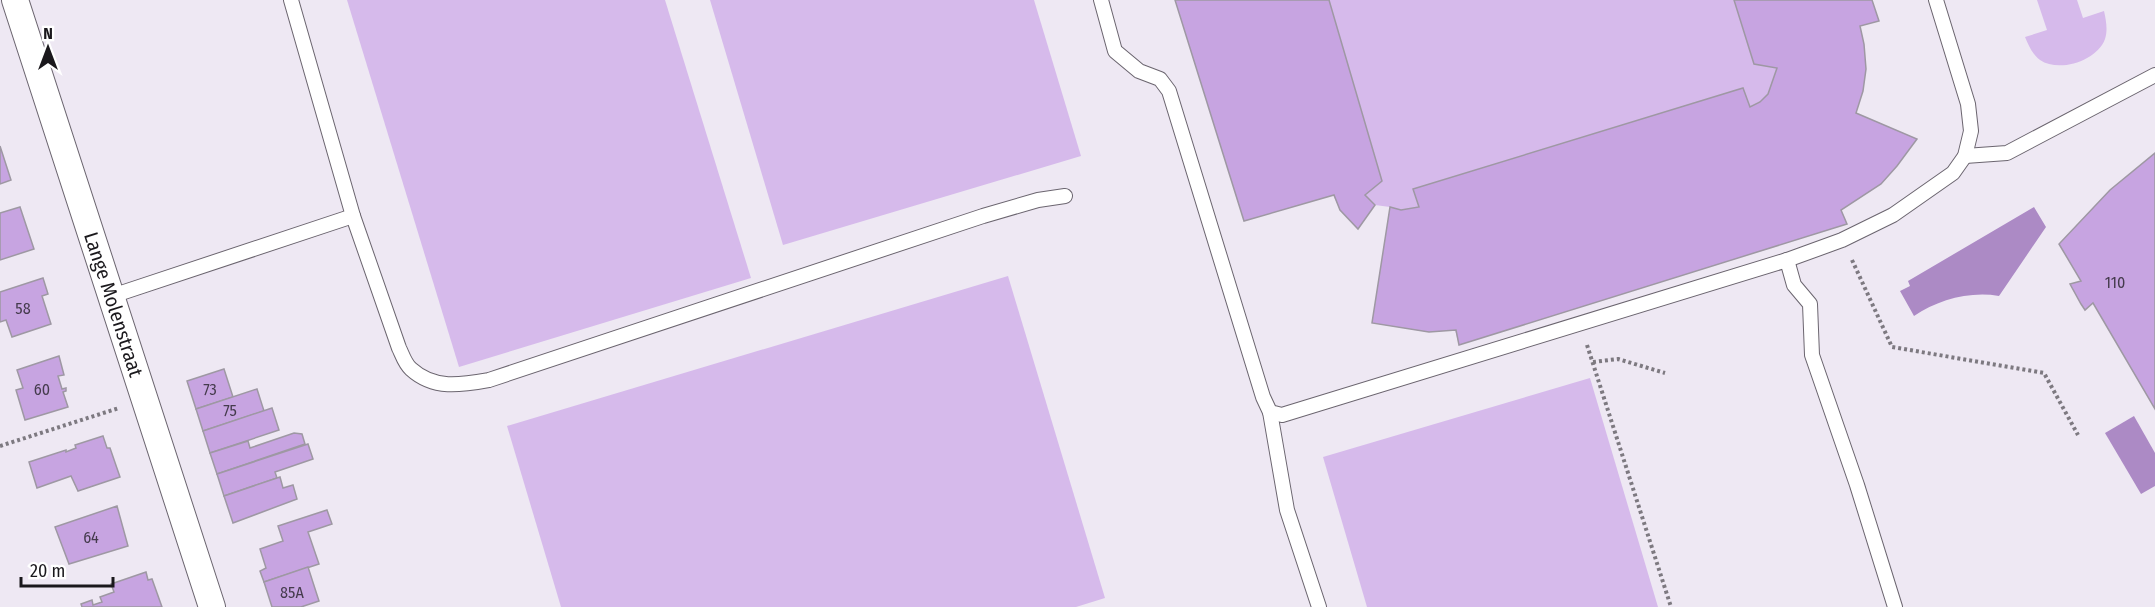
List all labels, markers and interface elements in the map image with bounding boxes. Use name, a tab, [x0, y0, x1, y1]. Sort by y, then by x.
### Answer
north arrow	[18, 18, 78, 78]
text: N	[43, 24, 53, 43]
street label: Lange Molenstraat	[79, 229, 149, 380]
house number: 110	[2105, 273, 2125, 292]
house number: 58	[15, 299, 31, 318]
house number: 60	[34, 380, 50, 399]
house number: 73	[203, 380, 217, 399]
house number: 75	[223, 401, 237, 420]
house number: 64	[83, 528, 99, 547]
scale bar	[21, 550, 112, 588]
text: 20 m	[30, 560, 65, 582]
house number: 85A	[280, 583, 304, 602]

